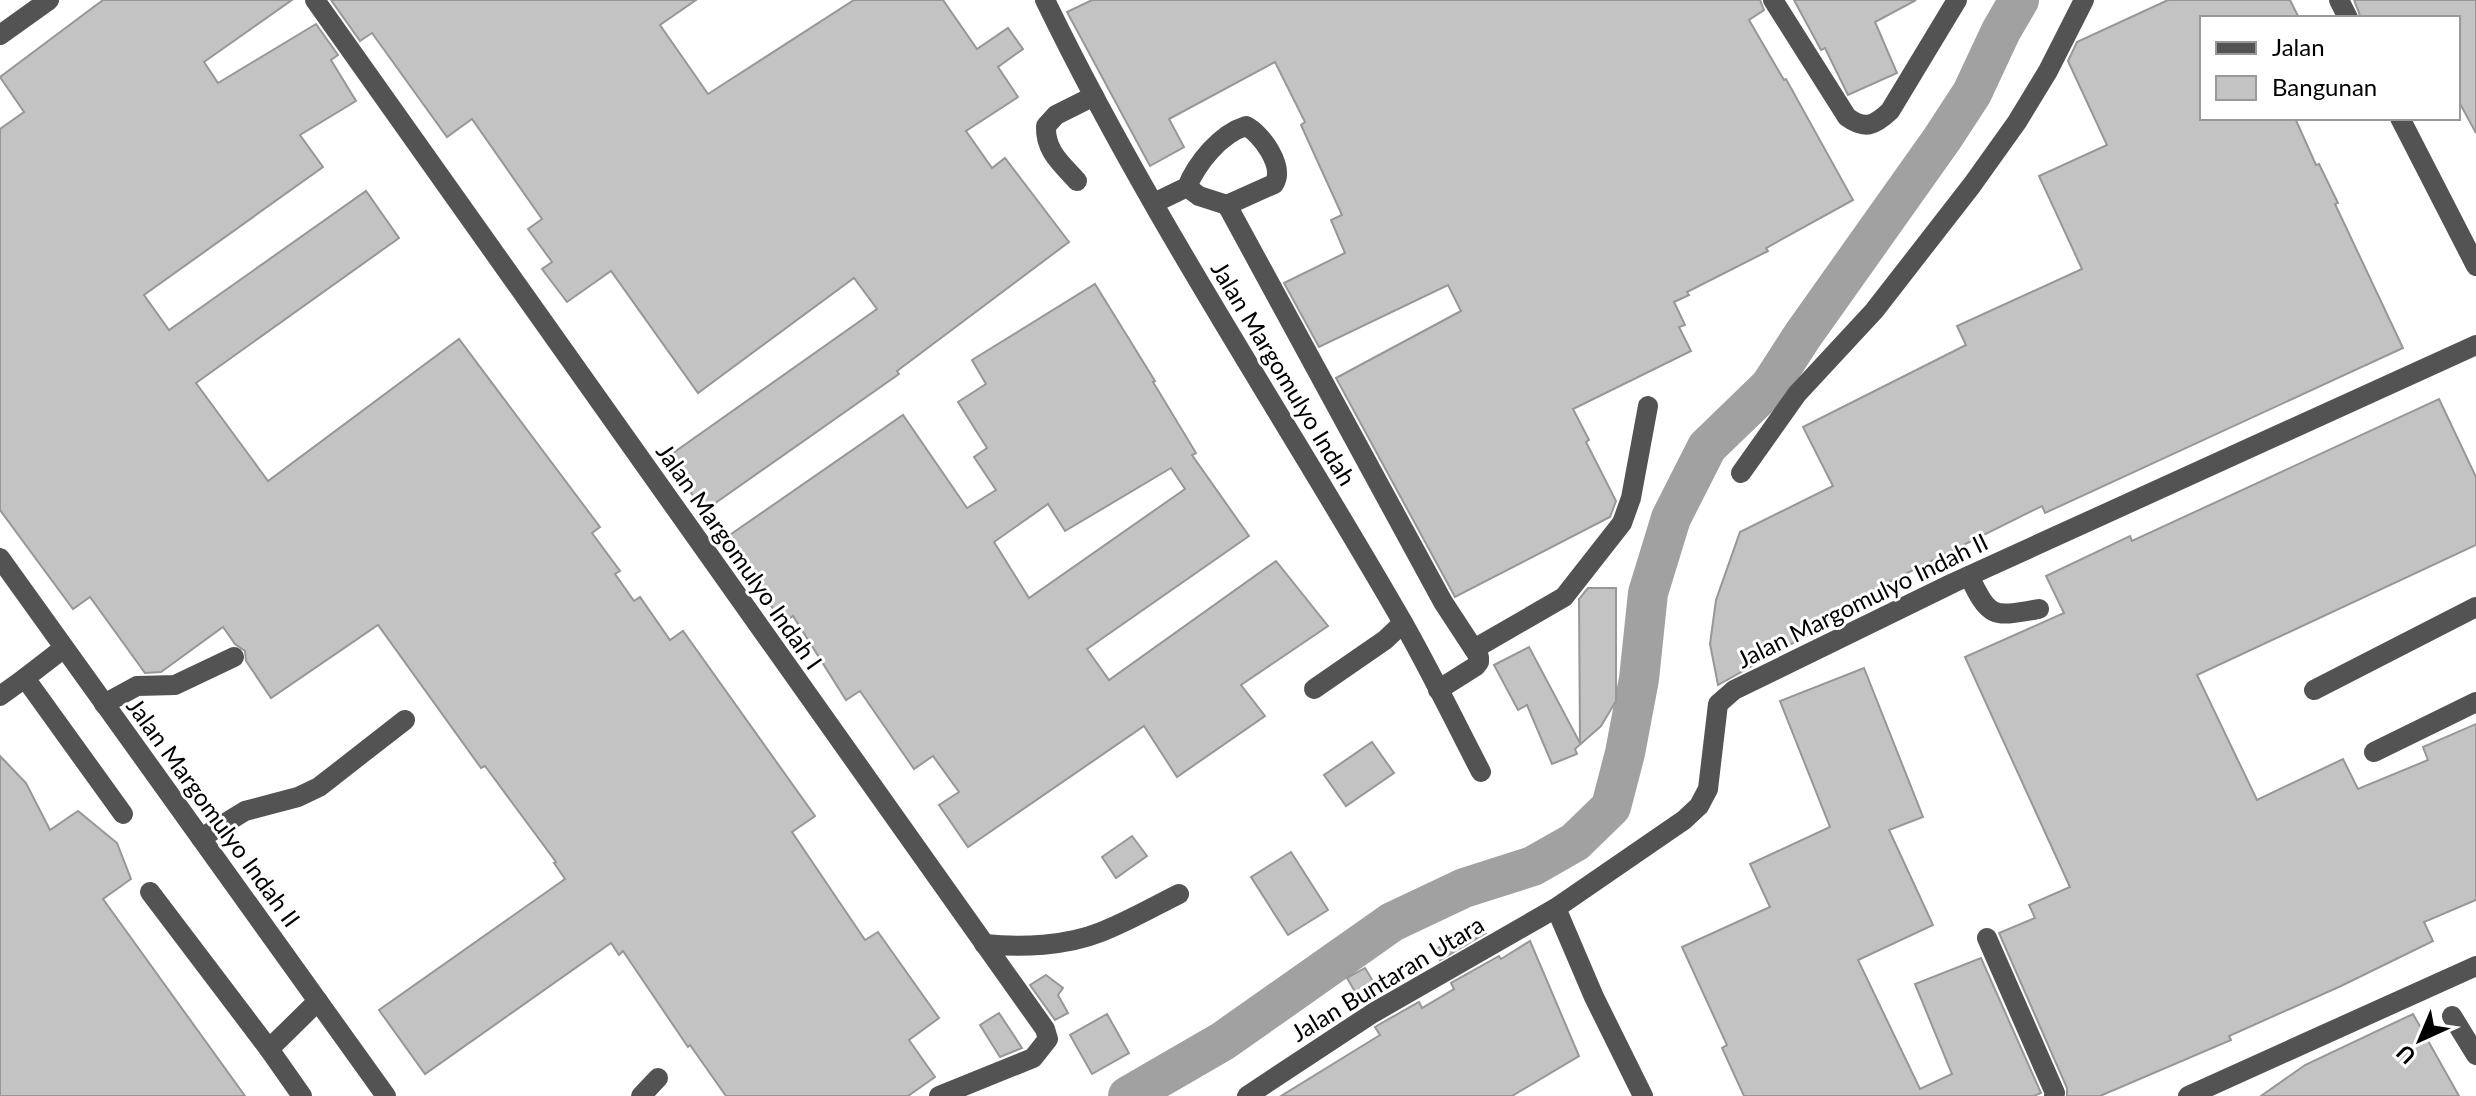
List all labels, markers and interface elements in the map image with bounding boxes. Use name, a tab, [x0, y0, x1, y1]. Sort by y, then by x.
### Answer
legend	[2200, 16, 2460, 120]
text: Jalan	[2272, 32, 2325, 61]
text: Bangunan	[2272, 72, 2377, 101]
street label: Jalan Margomulyo Indah	[1206, 256, 1362, 490]
street label: Jalan Margomulyo Indah I	[651, 437, 829, 675]
street label: Jalan Margomulyo Indah II	[1732, 527, 1992, 673]
street label: Jalan Margomulyo Indah II	[121, 692, 307, 932]
street label: Jalan Buntaran Utara	[1285, 909, 1489, 1047]
north arrow	[2380, 1000, 2460, 1080]
text: U	[2391, 1039, 2421, 1070]

